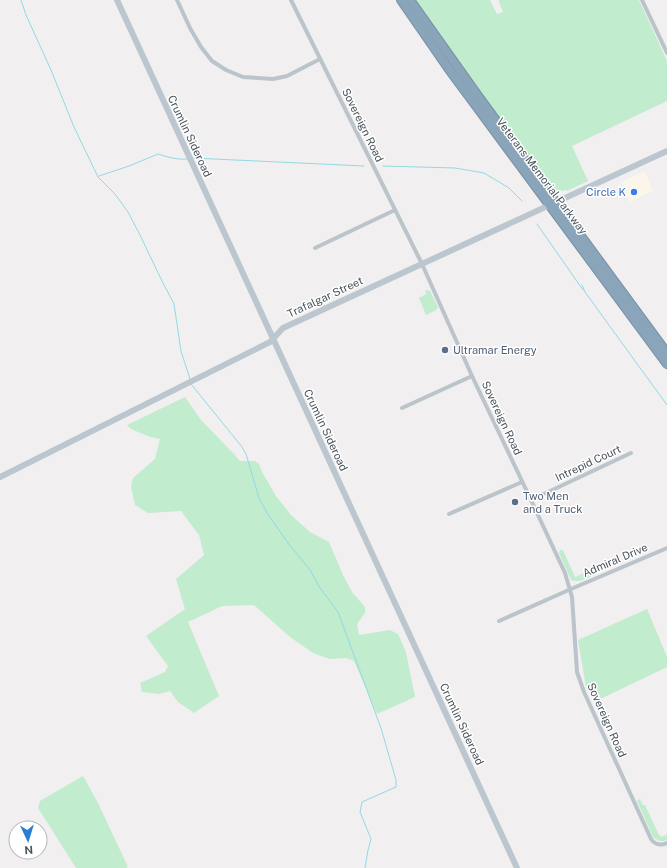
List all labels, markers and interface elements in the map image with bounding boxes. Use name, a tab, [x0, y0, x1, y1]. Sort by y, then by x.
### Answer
street label: Sovereign Road	[340, 86, 386, 164]
street label: Crumlin Sideroad	[166, 93, 214, 179]
street label: Veterans Memorial Parkway	[494, 115, 590, 237]
place label: Circle K	[586, 186, 626, 198]
marker: Circle K	[629, 187, 639, 197]
street label: Trafalgar Street	[285, 274, 365, 320]
place label: Ultramar Energy	[453, 344, 537, 356]
marker: Ultramar Energy	[440, 345, 450, 355]
street label: Sovereign Road	[480, 379, 524, 457]
street label: Crumlin Sideroad	[302, 387, 350, 473]
street label: Intrepid Court	[553, 443, 623, 483]
place label: Two Men and a Truck	[523, 490, 582, 515]
marker: Two Men and a Truck	[510, 497, 520, 507]
street label: Admiral Drive	[581, 541, 649, 579]
street label: Crumlin Sideroad	[438, 681, 486, 767]
street label: Sovereign Road	[585, 681, 629, 759]
north arrow	[8, 820, 48, 860]
text: N	[24, 844, 33, 856]

